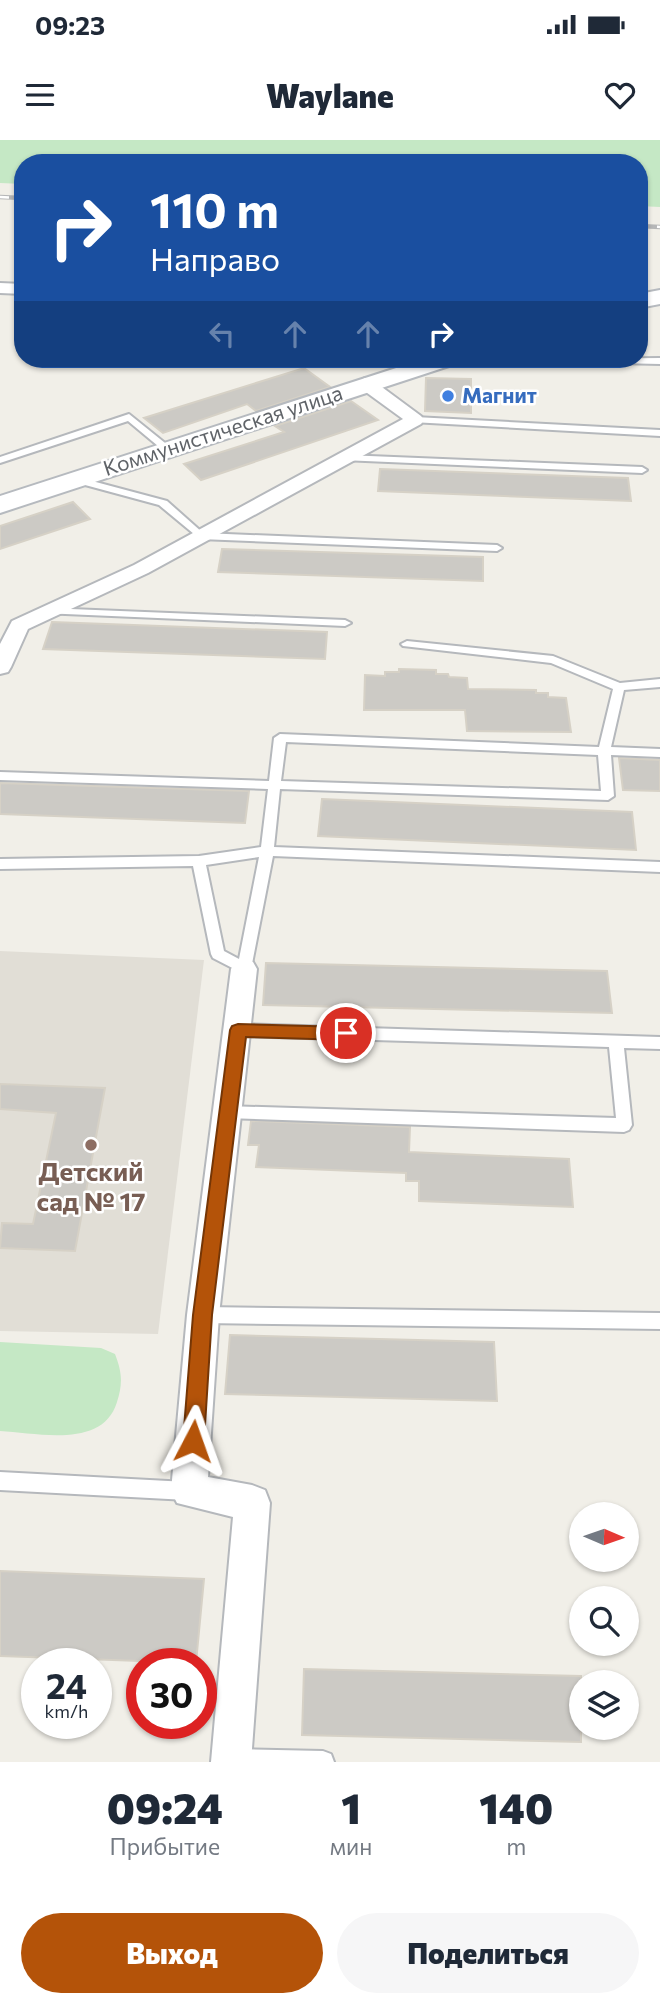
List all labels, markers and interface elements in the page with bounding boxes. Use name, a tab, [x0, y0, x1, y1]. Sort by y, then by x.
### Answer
text: 09:23	[35, 9, 105, 40]
text: Waylane	[266, 75, 394, 115]
icon: menu	[21, 76, 59, 114]
icon: heart	[601, 76, 639, 114]
text: 110 m	[150, 178, 279, 238]
icon: right	[35, 182, 126, 273]
text: Направо	[150, 238, 280, 278]
icon: left	[203, 315, 241, 353]
icon: ahead	[276, 315, 314, 353]
icon: ahead	[349, 315, 387, 353]
icon: right	[422, 315, 460, 353]
street label: Коммунистическая улица	[100, 379, 345, 480]
place label: Магнит	[462, 382, 537, 407]
marker: Магнит	[440, 388, 456, 404]
pin	[316, 1003, 376, 1063]
icon: arrive	[327, 1014, 365, 1052]
marker: Детский сад № 17	[83, 1137, 99, 1153]
place label: Детский сад № 17	[37, 1155, 145, 1216]
position arrow	[156, 1404, 230, 1478]
north arrow	[569, 1502, 639, 1572]
map controls	[569, 1502, 639, 1740]
button: search	[569, 1586, 639, 1656]
speed limit sign: 30	[126, 1648, 217, 1739]
text: 24	[46, 1663, 87, 1706]
button: layers	[569, 1670, 639, 1740]
text: km/h	[45, 1700, 88, 1722]
text: 09:24	[107, 1781, 223, 1833]
text: 1	[341, 1781, 361, 1833]
text: 140	[479, 1781, 553, 1833]
text: Прибытие	[110, 1832, 220, 1860]
text: мин	[330, 1832, 372, 1860]
text: m	[506, 1832, 526, 1860]
button: Выход	[21, 1913, 323, 1993]
button: Поделиться	[337, 1913, 639, 1993]

